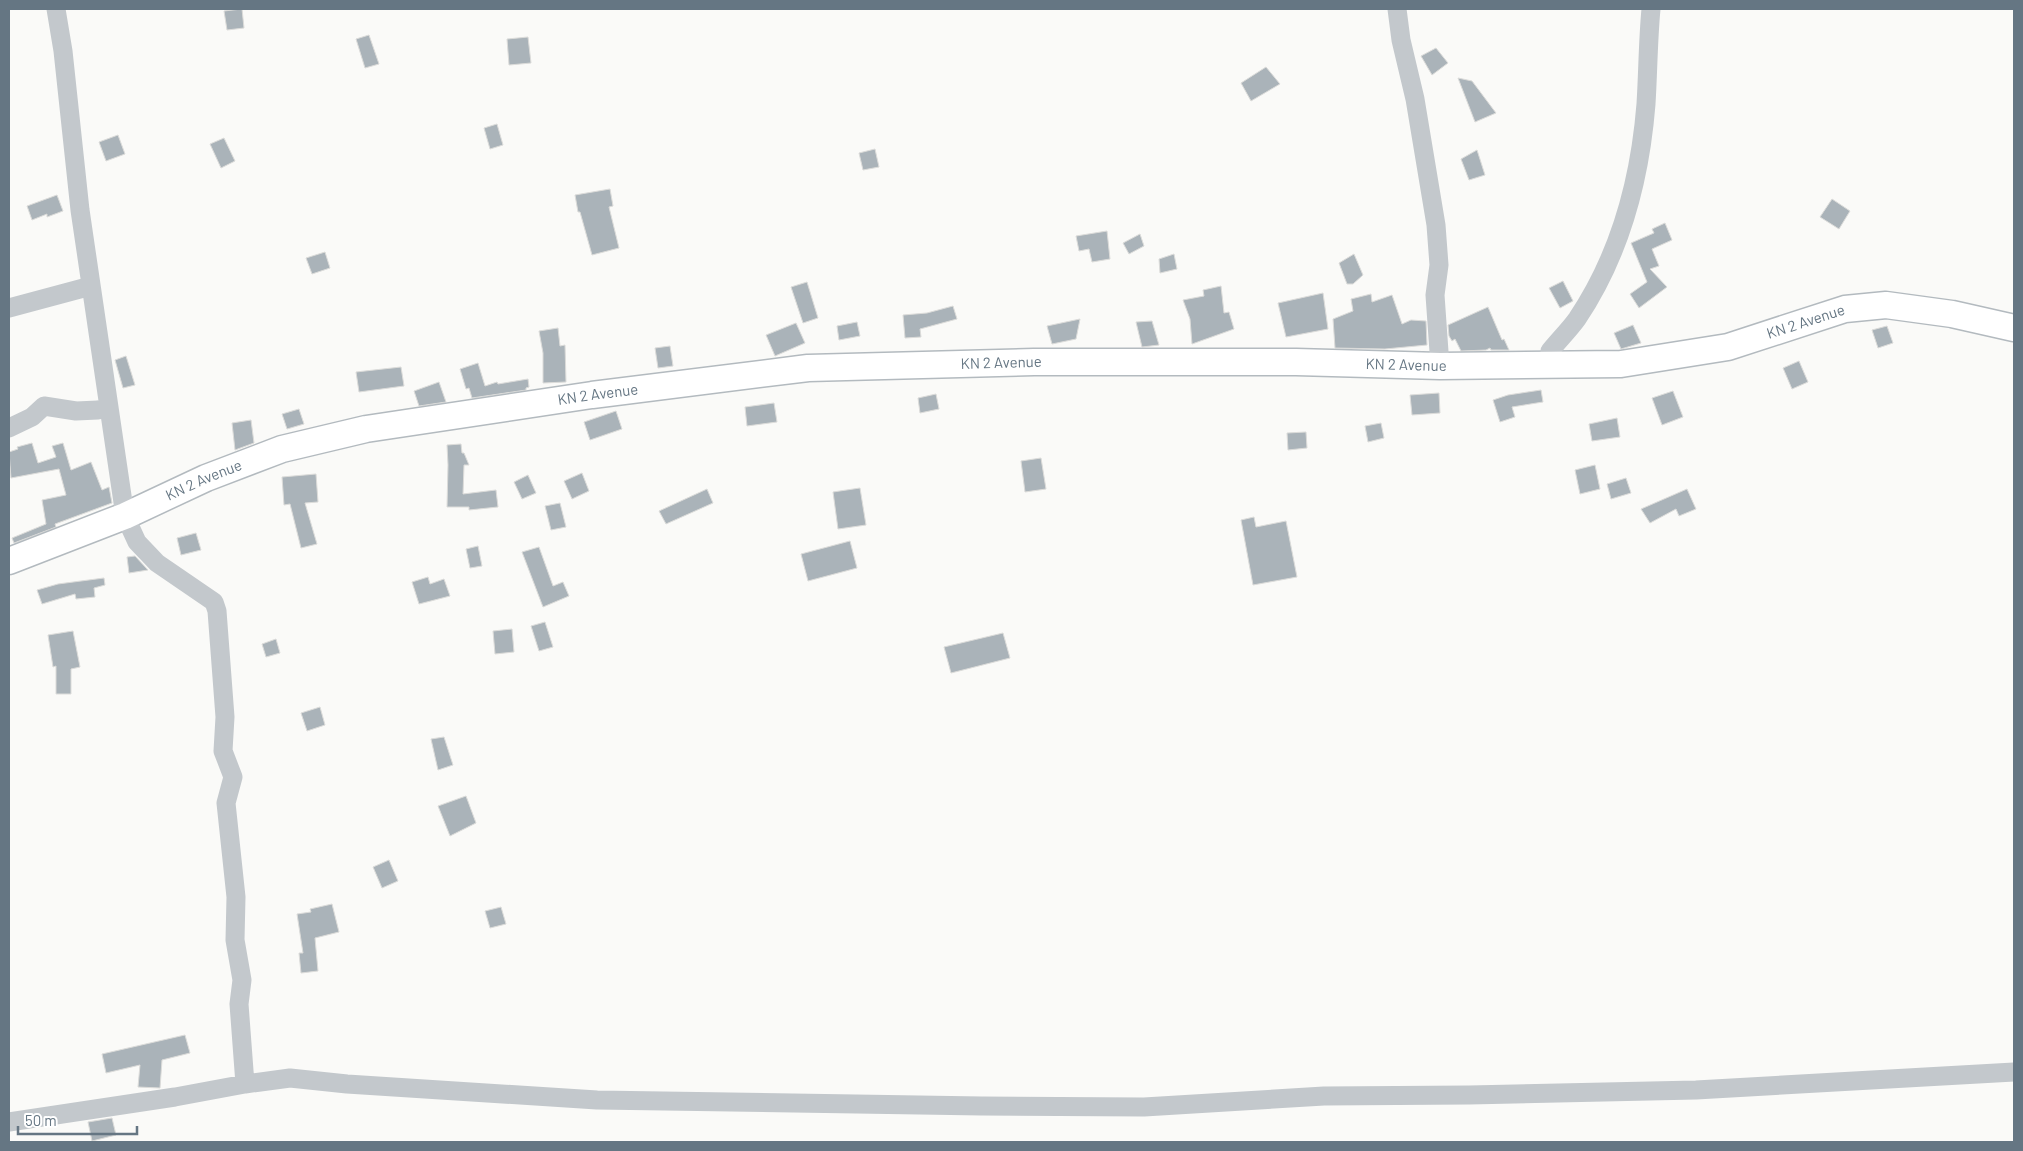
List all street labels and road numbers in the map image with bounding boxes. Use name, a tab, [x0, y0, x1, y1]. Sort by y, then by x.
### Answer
street label: KN 2 Avenue	[1764, 300, 1847, 342]
street label: KN 2 Avenue	[960, 352, 1042, 372]
street label: KN 2 Avenue	[1365, 354, 1447, 374]
street label: KN 2 Avenue	[556, 379, 639, 408]
street label: KN 2 Avenue	[162, 455, 244, 504]

